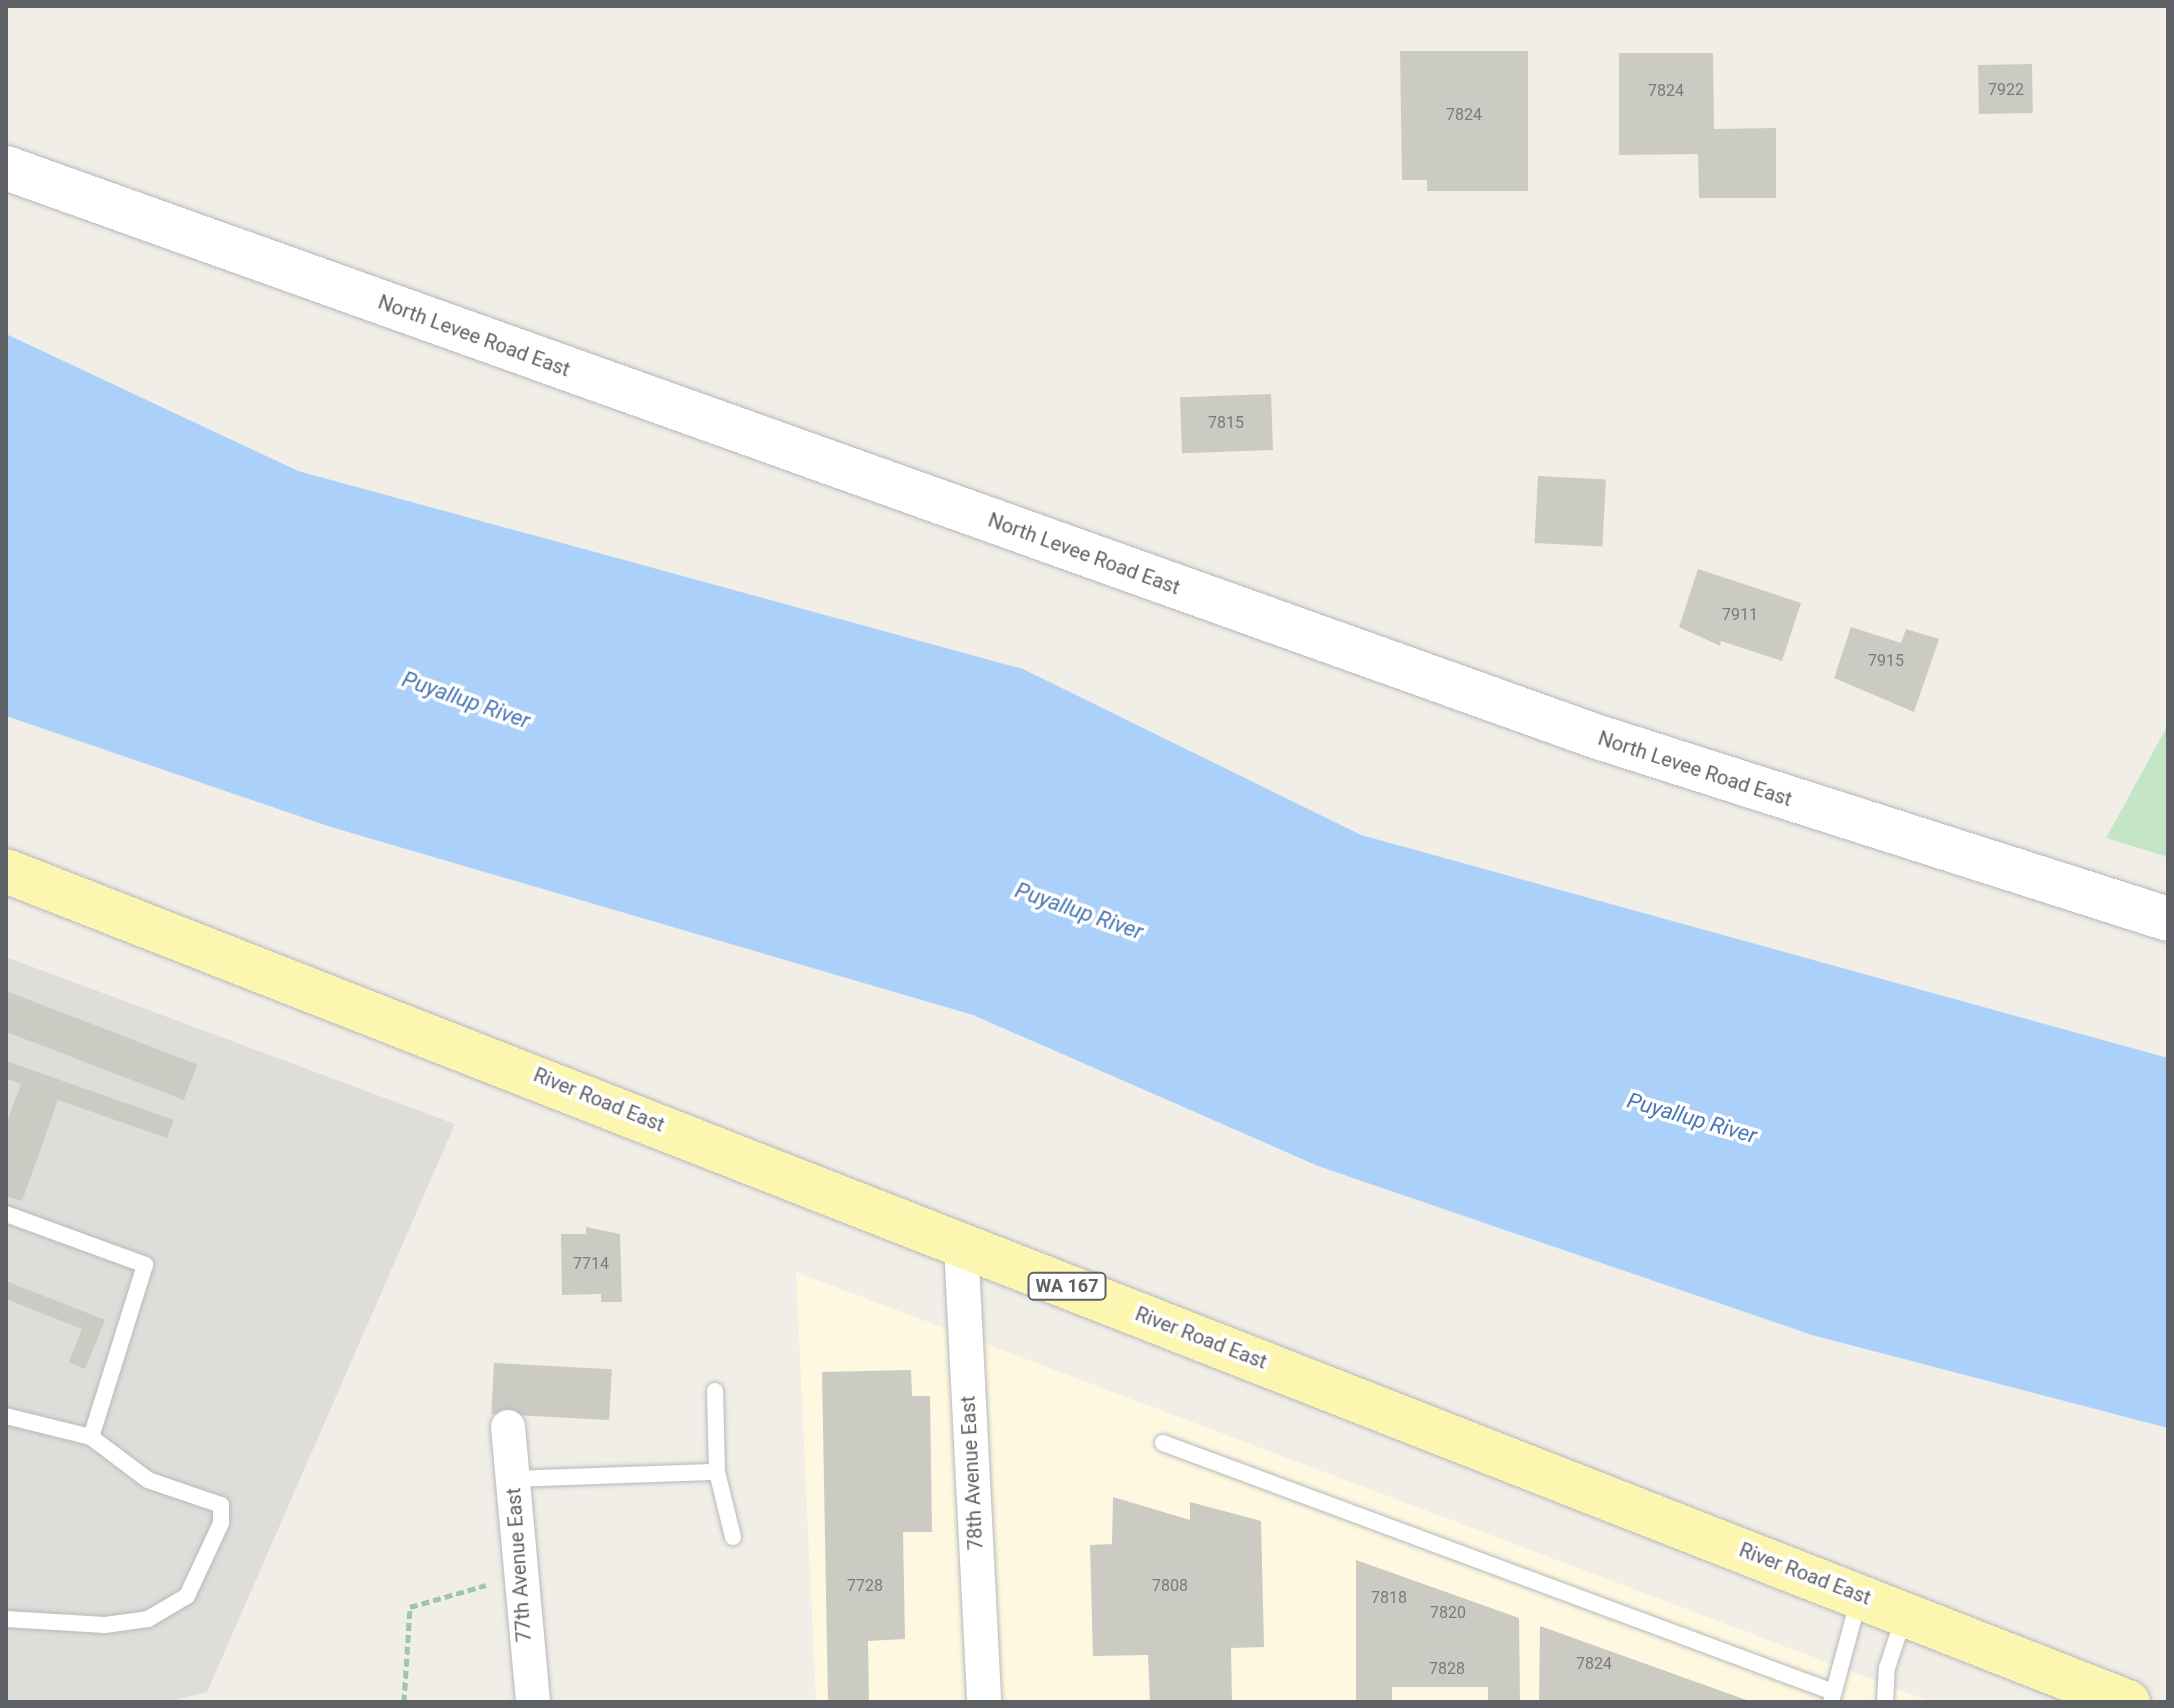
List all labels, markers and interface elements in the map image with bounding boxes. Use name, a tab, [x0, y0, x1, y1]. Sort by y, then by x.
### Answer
house number: 7922	[1988, 80, 2024, 100]
house number: 7824	[1648, 81, 1684, 101]
house number: 7824	[1446, 105, 1482, 125]
street label: North Levee Road East	[375, 290, 573, 382]
house number: 7815	[1208, 413, 1244, 433]
street label: North Levee Road East	[985, 508, 1183, 600]
house number: 7911	[1722, 605, 1758, 625]
house number: 7915	[1868, 651, 1904, 671]
water label: Puyallup River	[399, 666, 533, 734]
street label: North Levee Road East	[1595, 726, 1795, 812]
water label: Puyallup River	[1012, 877, 1146, 945]
street label: River Road East	[530, 1063, 668, 1137]
water label: Puyallup River	[1624, 1087, 1760, 1149]
house number: 7714	[573, 1254, 609, 1274]
road number: WA 167	[1027, 1272, 1107, 1300]
street label: River Road East	[1132, 1302, 1270, 1374]
street label: 78th Avenue East	[956, 1395, 988, 1551]
street label: 77th Avenue East	[502, 1487, 536, 1643]
street label: River Road East	[1736, 1538, 1874, 1610]
house number: 7728	[847, 1576, 883, 1596]
house number: 7808	[1152, 1576, 1188, 1596]
house number: 7818	[1371, 1588, 1407, 1608]
house number: 7820	[1430, 1603, 1466, 1623]
house number: 7824	[1576, 1654, 1612, 1674]
house number: 7828	[1429, 1659, 1465, 1679]

